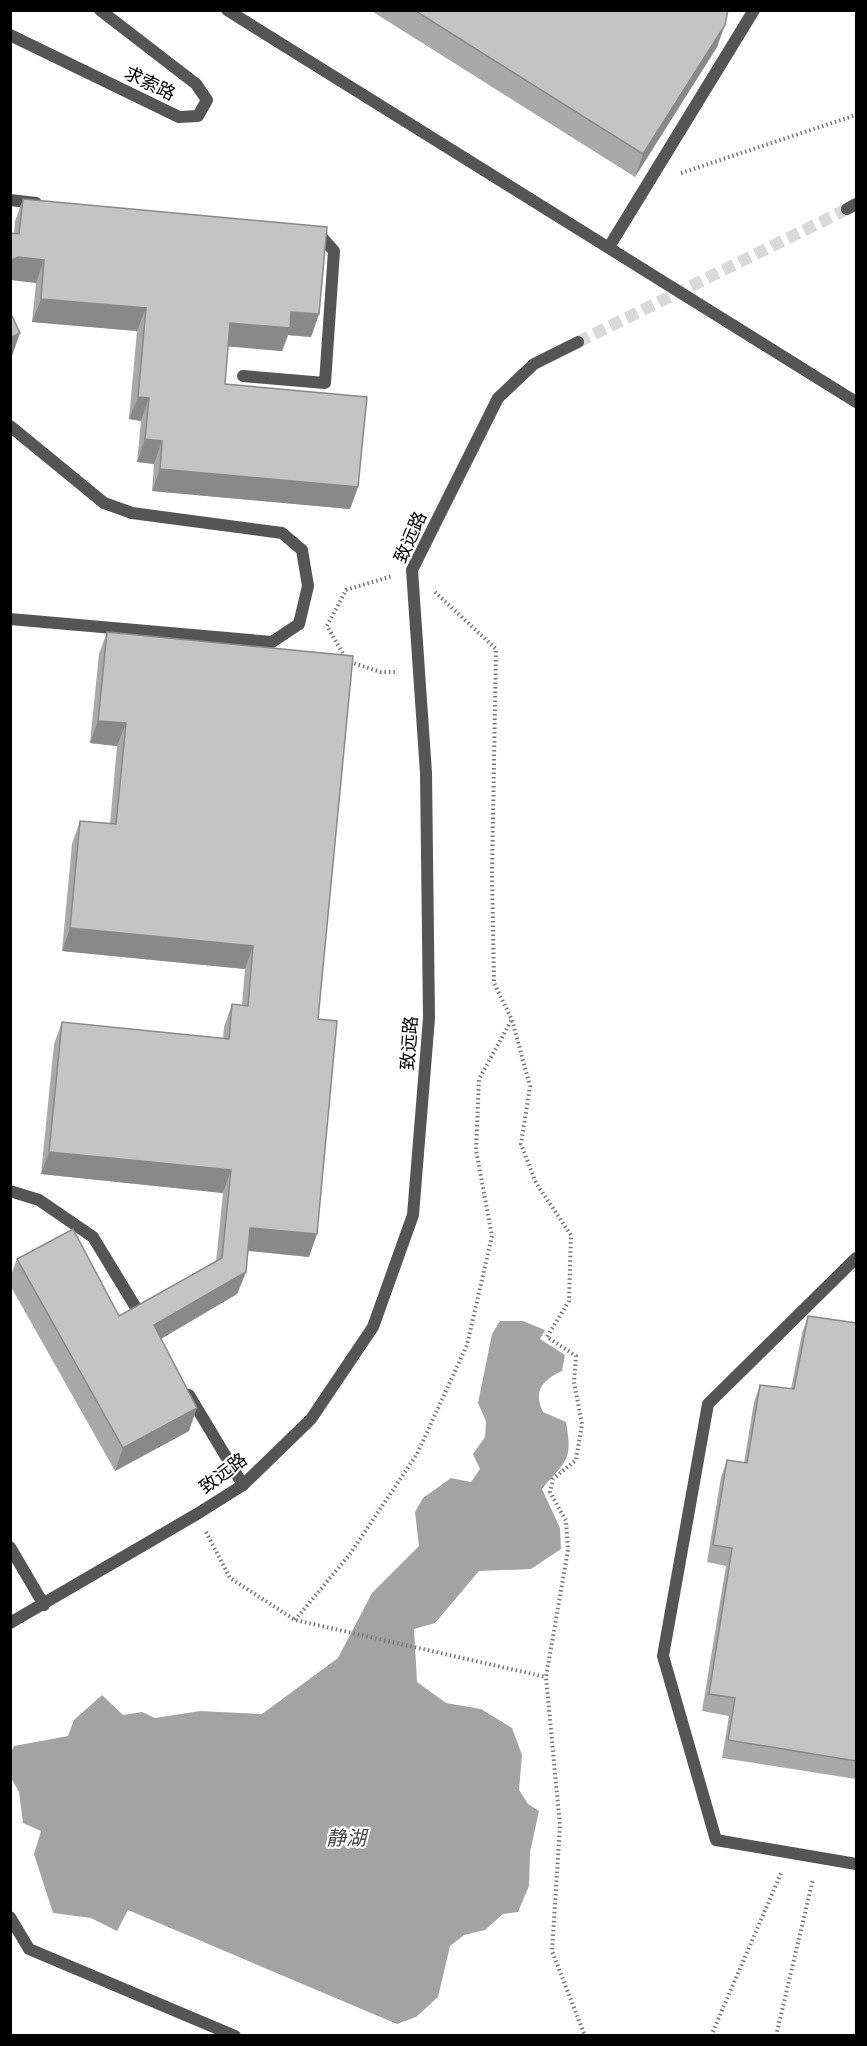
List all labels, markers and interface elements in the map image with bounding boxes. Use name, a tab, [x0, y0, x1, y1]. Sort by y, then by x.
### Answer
street label: 求索路	[121, 62, 179, 104]
street label: 致远路	[389, 508, 431, 566]
street label: 致远路	[397, 1015, 421, 1071]
street label: 致远路	[195, 1448, 251, 1498]
water label: 静湖	[326, 1826, 369, 1850]

